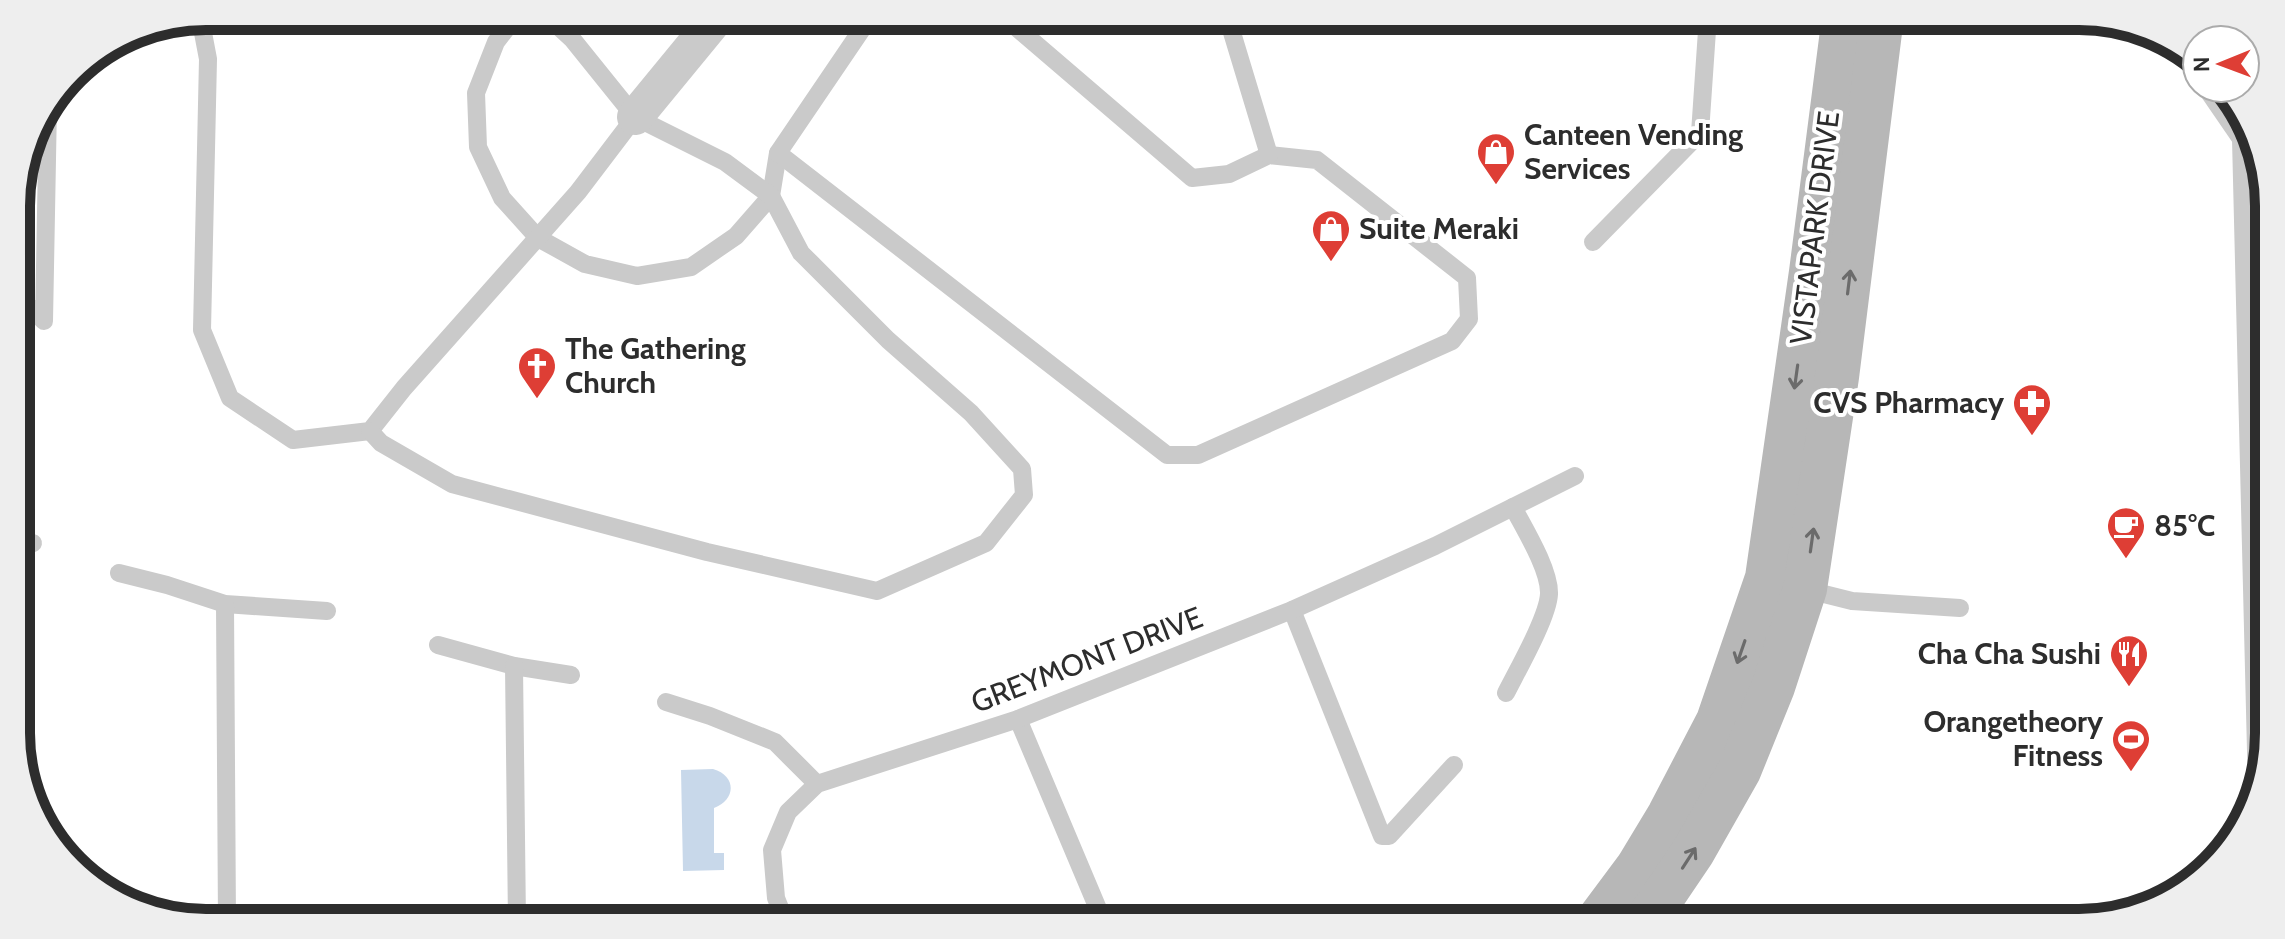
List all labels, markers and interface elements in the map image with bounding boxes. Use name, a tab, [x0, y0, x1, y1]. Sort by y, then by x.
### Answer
north arrow	[2181, 24, 2261, 104]
text: N	[2188, 56, 2215, 72]
street label: VISTAPARK DRIVE	[1782, 109, 1847, 347]
place label: Canteen Vending Services	[1524, 116, 1743, 187]
shop icon: Canteen Vending Services	[1475, 131, 1517, 186]
shop icon: Suite Meraki	[1310, 208, 1352, 263]
place label: Suite Meraki	[1359, 210, 1519, 247]
one-way arrow	[1841, 269, 1856, 296]
place label: The Gathering Church	[565, 330, 746, 401]
church icon: The Gathering Church	[516, 345, 558, 400]
one-way arrow	[1788, 364, 1803, 389]
pharmacy icon: CVS Pharmacy	[2011, 382, 2053, 437]
place label: CVS Pharmacy	[1813, 384, 2005, 421]
cafe icon: 85°C	[2105, 505, 2147, 560]
place label: 85°C	[2154, 507, 2215, 544]
one-way arrow	[1805, 527, 1820, 553]
street label: GREYMONT DRIVE	[966, 598, 1208, 721]
restaurant icon: Cha Cha Sushi	[2108, 633, 2150, 688]
place label: Cha Cha Sushi	[1918, 635, 2101, 672]
one-way arrow	[1733, 640, 1748, 665]
place label: Orangetheory Fitness	[1923, 703, 2104, 774]
sports icon: Orangetheory Fitness	[2110, 718, 2152, 773]
one-way arrow	[1681, 847, 1697, 870]

